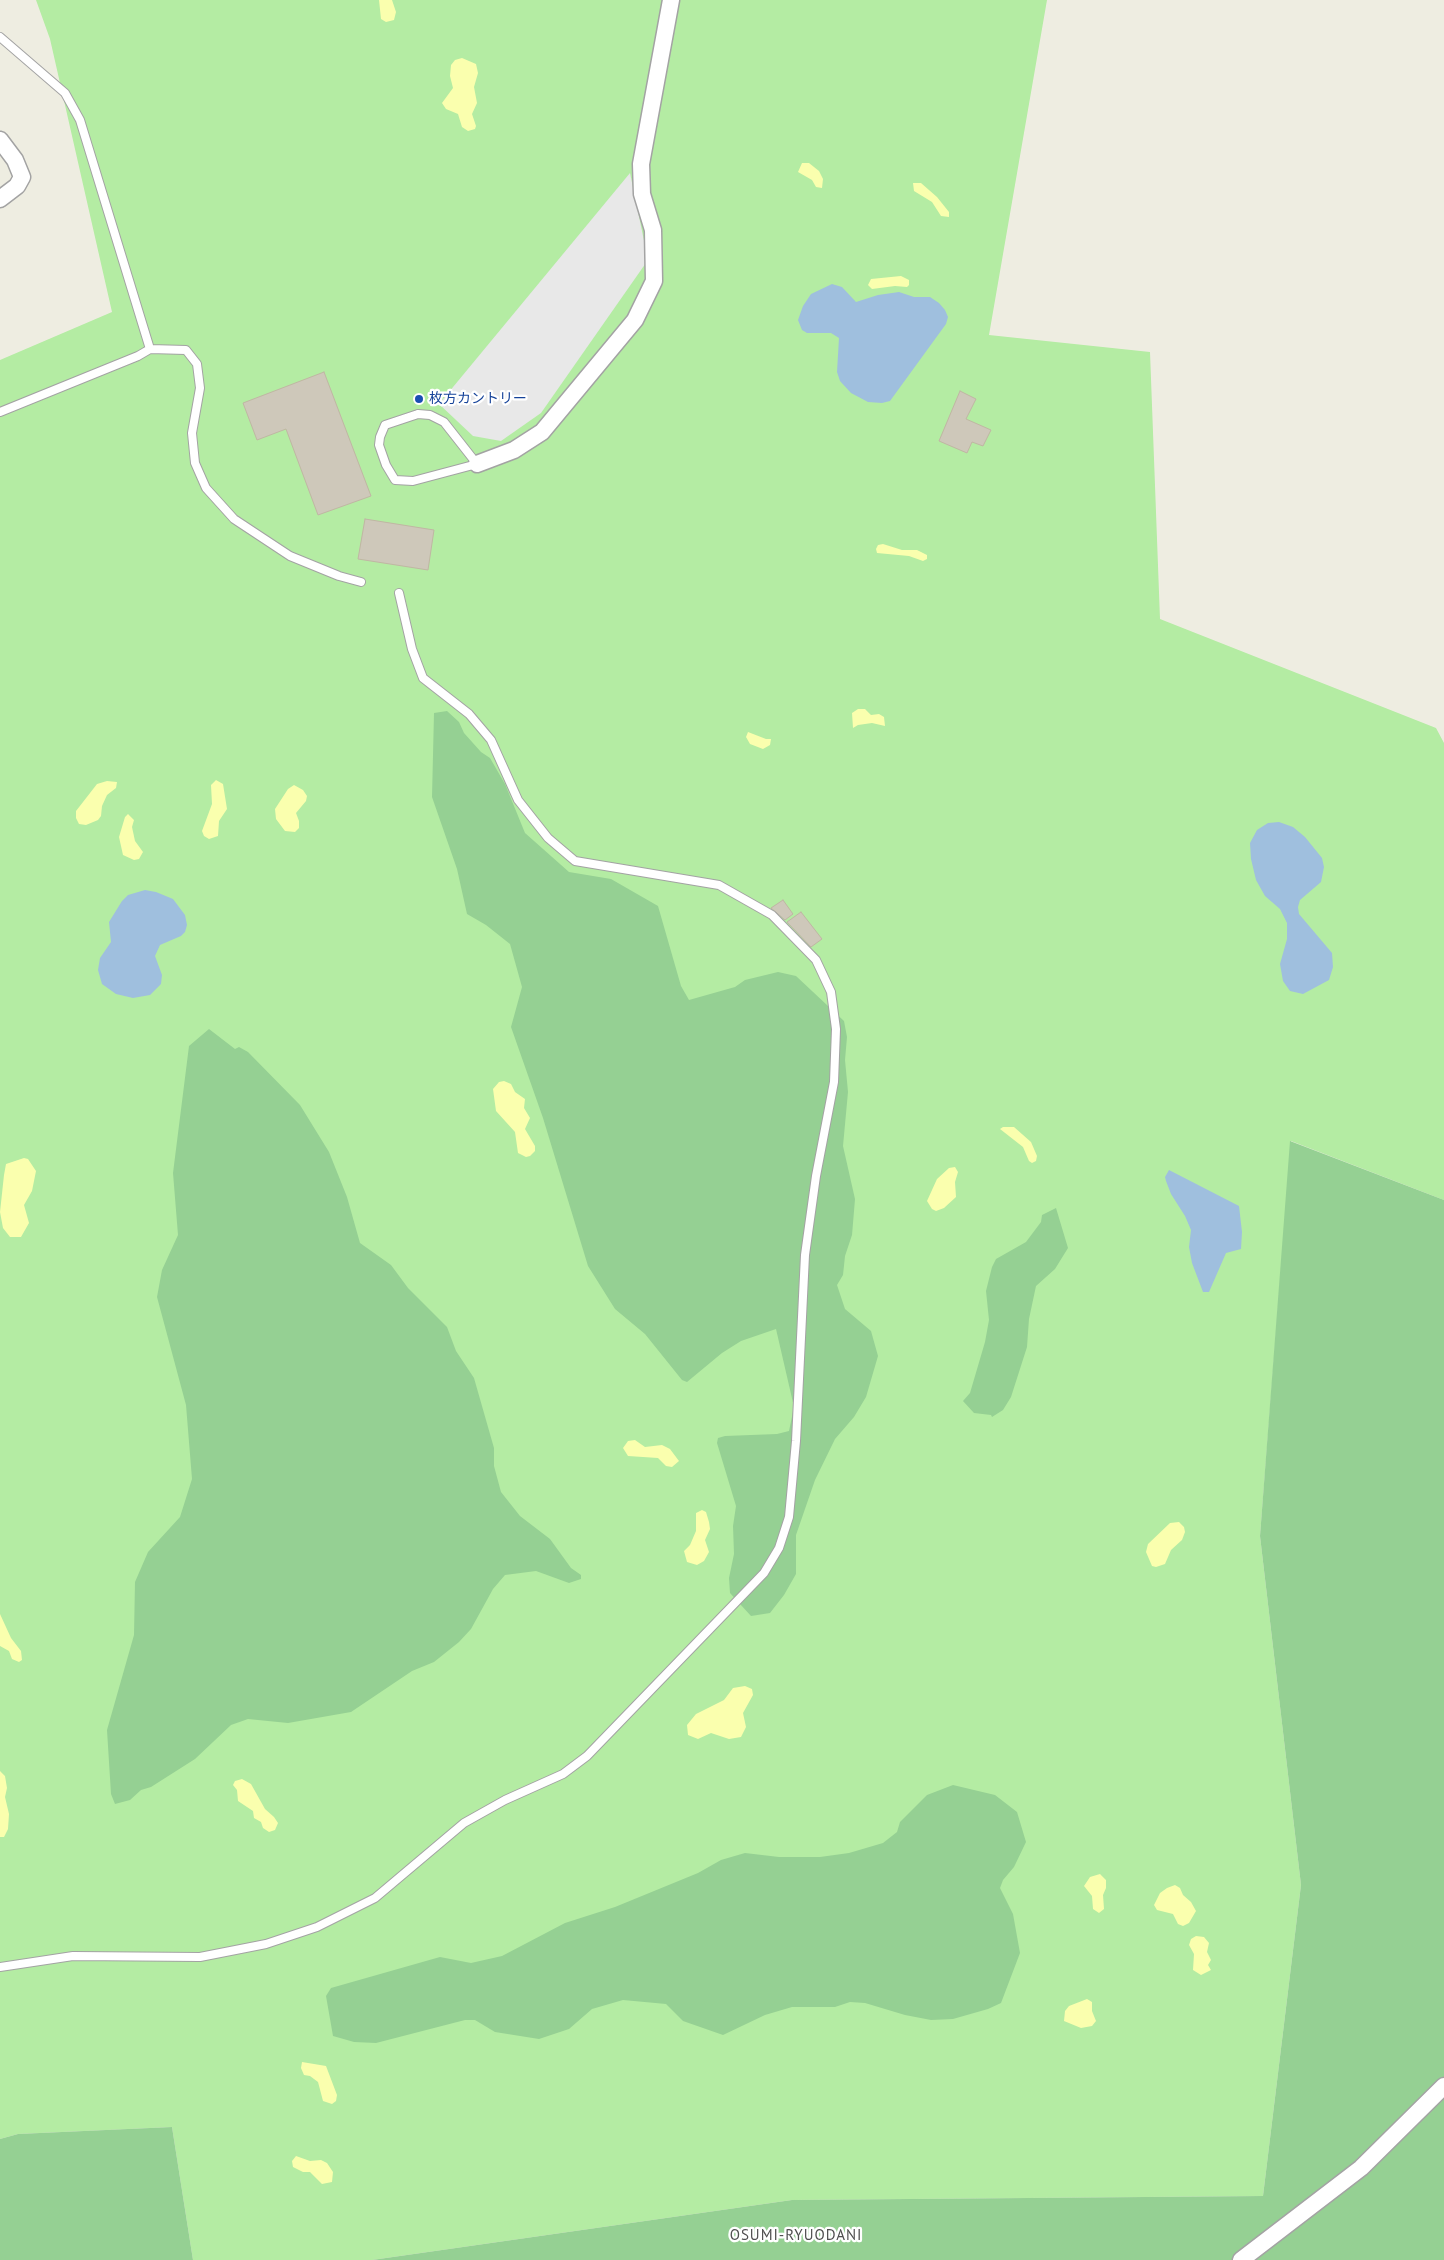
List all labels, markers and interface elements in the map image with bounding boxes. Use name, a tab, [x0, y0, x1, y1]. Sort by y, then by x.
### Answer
place label: 枚方カントリー	[429, 391, 527, 407]
marker: 枚方カントリー	[413, 393, 425, 405]
district label: OSUMI-RYUODANI	[728, 2227, 864, 2245]

